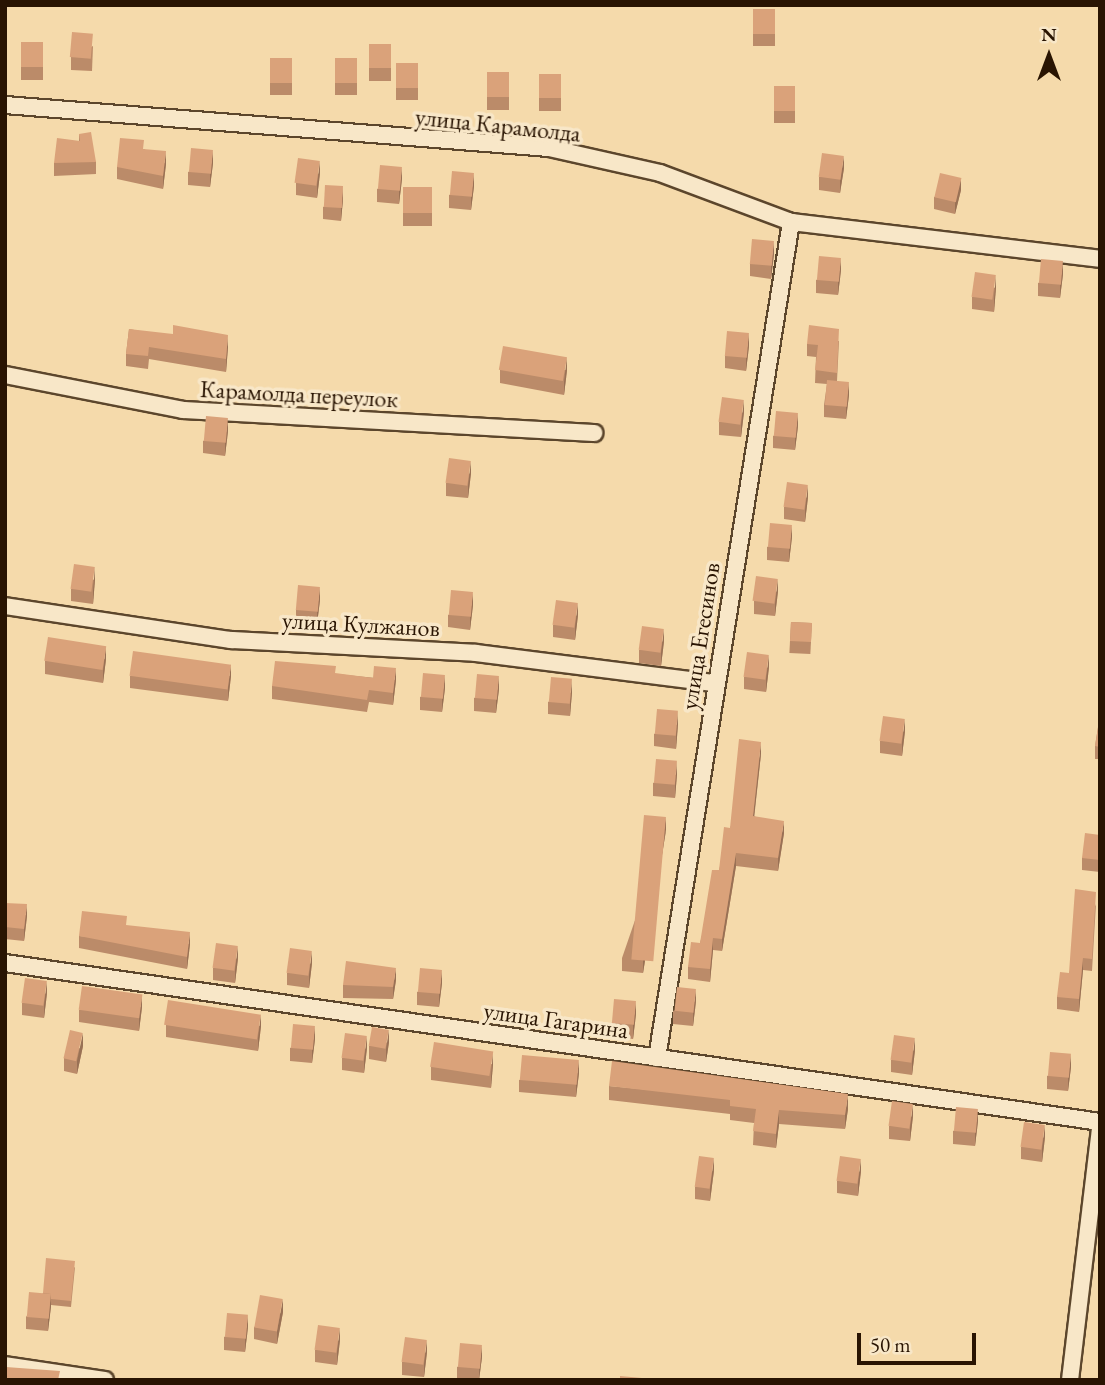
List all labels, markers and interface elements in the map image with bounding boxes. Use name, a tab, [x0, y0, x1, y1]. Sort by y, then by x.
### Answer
north arrow	[1014, 21, 1084, 91]
text: N	[1041, 22, 1057, 47]
street label: улица Карамолда	[414, 102, 582, 148]
street label: Карамолда переулок	[199, 374, 399, 414]
street label: улица Егесинов	[674, 560, 726, 712]
street label: улица Кулжанов	[281, 605, 441, 643]
street label: улица Гагарина	[482, 996, 630, 1044]
scale bar	[860, 1318, 979, 1362]
text: 50 m	[870, 1331, 911, 1358]

